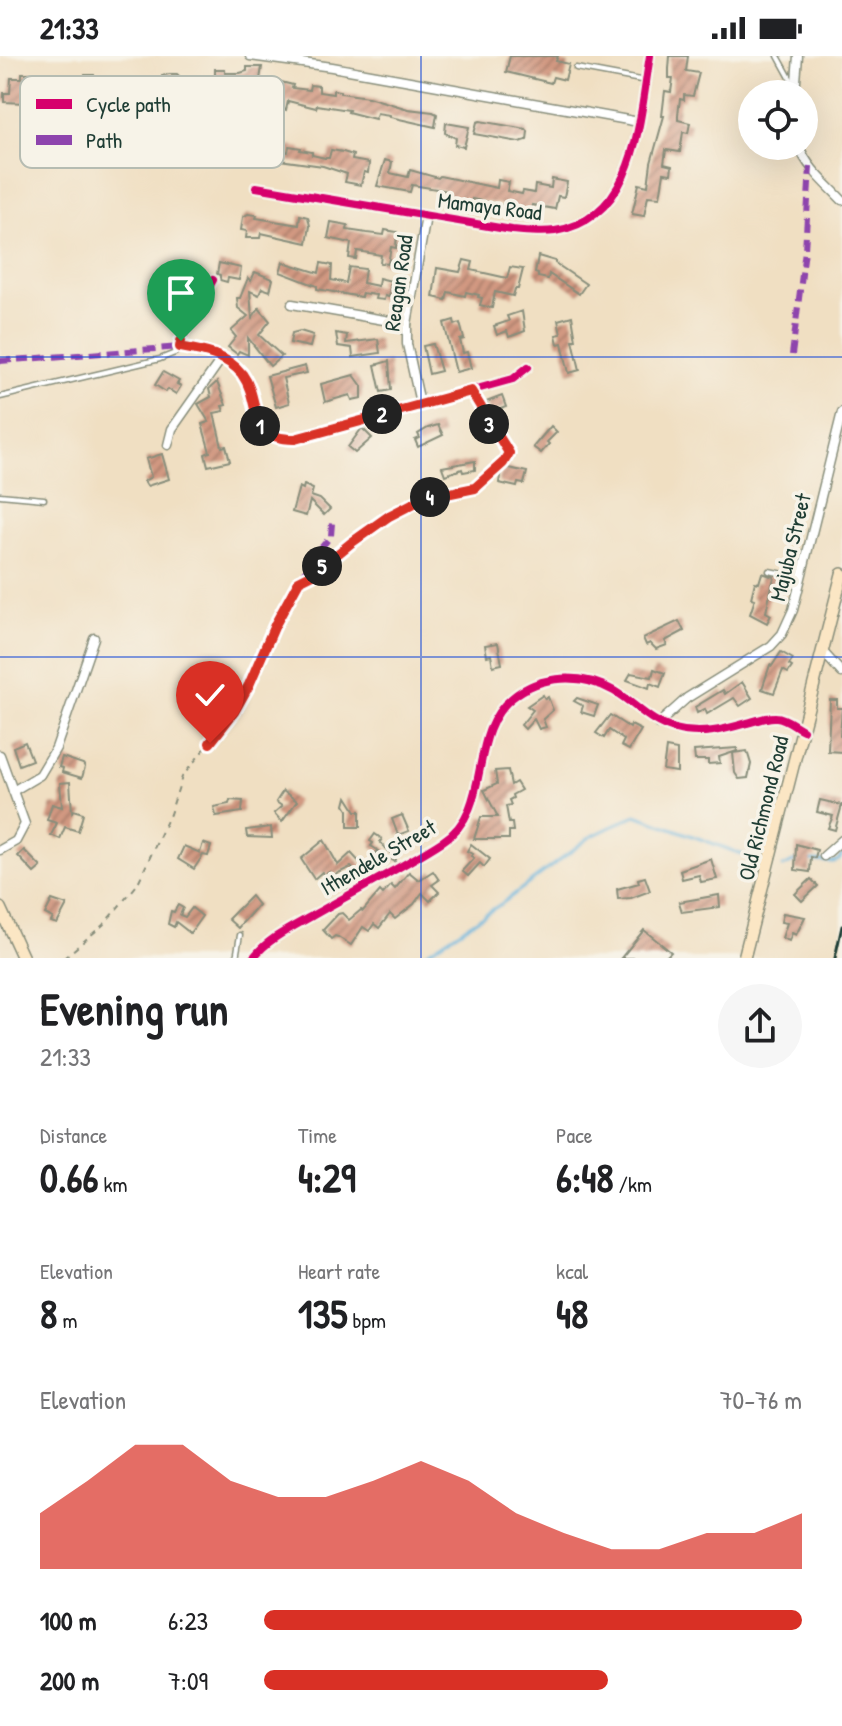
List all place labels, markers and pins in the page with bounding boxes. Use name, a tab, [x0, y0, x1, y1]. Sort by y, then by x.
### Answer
pin	[147, 259, 215, 341]
pin: 2	[362, 394, 402, 434]
pin: 3	[469, 404, 509, 444]
pin: 1	[240, 406, 280, 446]
pin: 4	[410, 477, 450, 517]
pin: 5	[302, 546, 342, 586]
pin	[176, 661, 244, 743]

